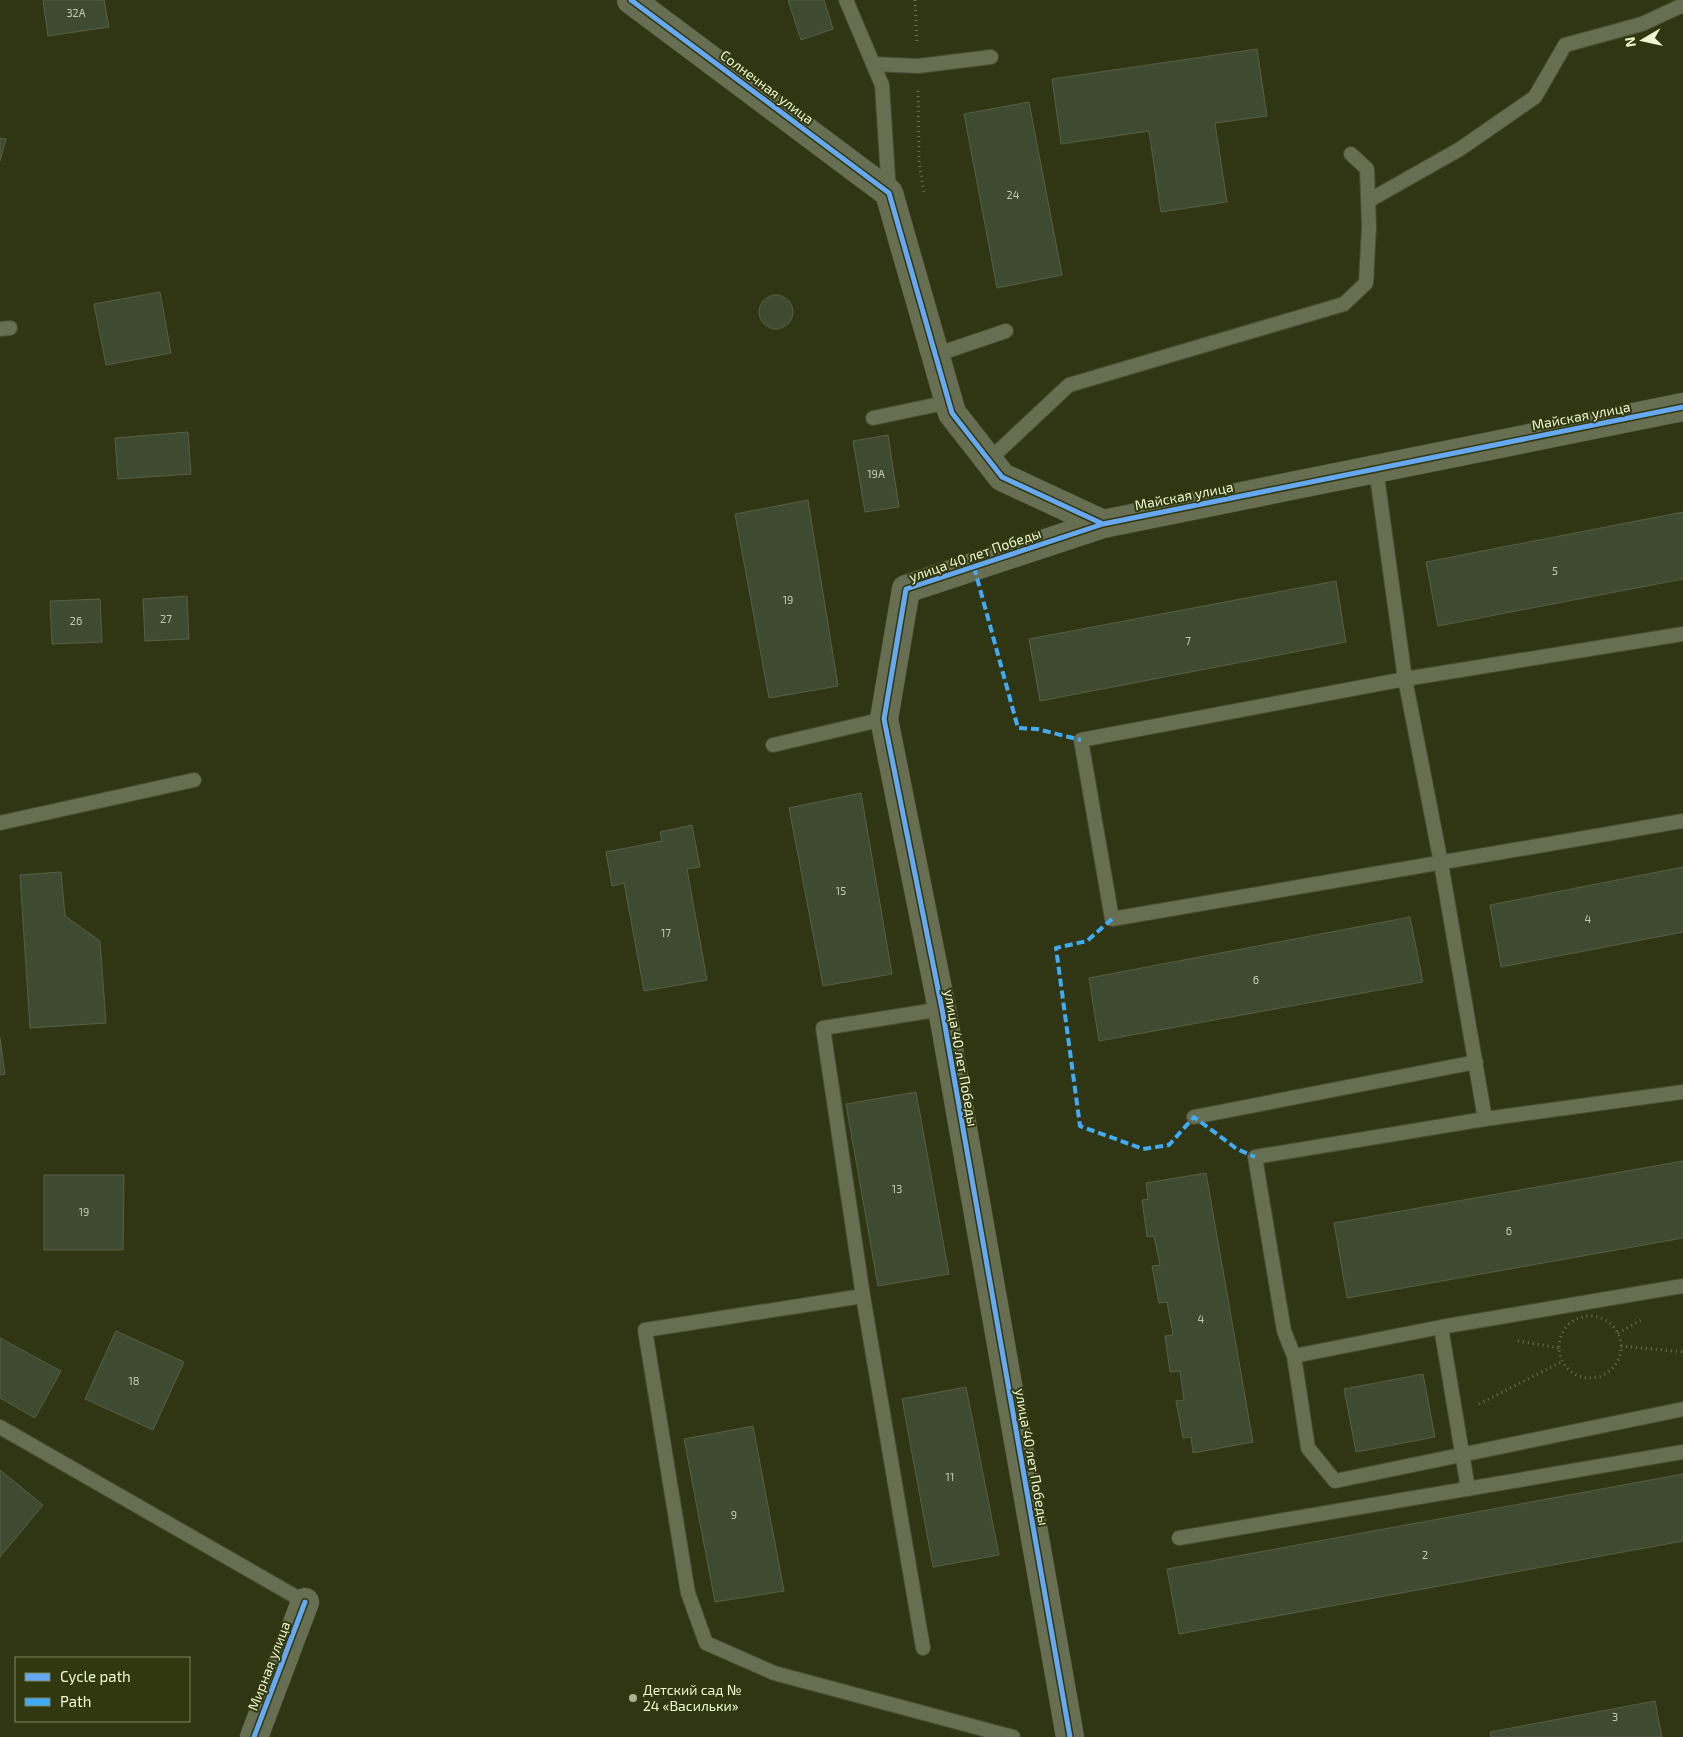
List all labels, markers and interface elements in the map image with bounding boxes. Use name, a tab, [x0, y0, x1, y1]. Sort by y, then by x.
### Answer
house number: 32А	[66, 6, 86, 19]
north arrow	[1618, 15, 1668, 65]
text: N	[1620, 36, 1639, 48]
street label: Солнечная улица	[717, 46, 817, 127]
house number: 24	[1007, 188, 1020, 201]
street label: Майская улица	[1530, 398, 1632, 433]
house number: 19А	[867, 467, 885, 480]
street label: Майская улица	[1133, 478, 1235, 513]
street label: улица 40 лет Победы	[907, 524, 1043, 585]
house number: 5	[1552, 564, 1558, 577]
house number: 19	[783, 593, 793, 606]
house number: 27	[160, 612, 172, 625]
house number: 26	[70, 614, 82, 627]
house number: 7	[1185, 634, 1191, 647]
house number: 15	[836, 884, 846, 897]
house number: 4	[1585, 912, 1592, 925]
house number: 17	[661, 926, 671, 939]
house number: 6	[1253, 973, 1259, 986]
street label: улица 40 лет Победы	[941, 988, 982, 1128]
house number: 13	[892, 1182, 902, 1195]
house number: 19	[79, 1205, 89, 1218]
house number: 6	[1506, 1224, 1512, 1237]
house number: 4	[1198, 1312, 1205, 1325]
house number: 18	[128, 1374, 140, 1387]
street label: улица 40 лет Победы	[1012, 1387, 1053, 1527]
house number: 11	[946, 1470, 954, 1483]
house number: 9	[731, 1508, 737, 1521]
house number: 2	[1422, 1548, 1428, 1561]
street label: Мирная улица	[244, 1619, 293, 1713]
legend	[15, 1657, 190, 1722]
text: Cycle path	[60, 1667, 131, 1685]
place label: Детский сад № 24 «Васильки»	[643, 1681, 742, 1714]
text: Path	[60, 1692, 91, 1710]
marker: Детский сад № 24 «Васильки»	[627, 1692, 639, 1704]
house number: 3	[1612, 1710, 1618, 1723]

